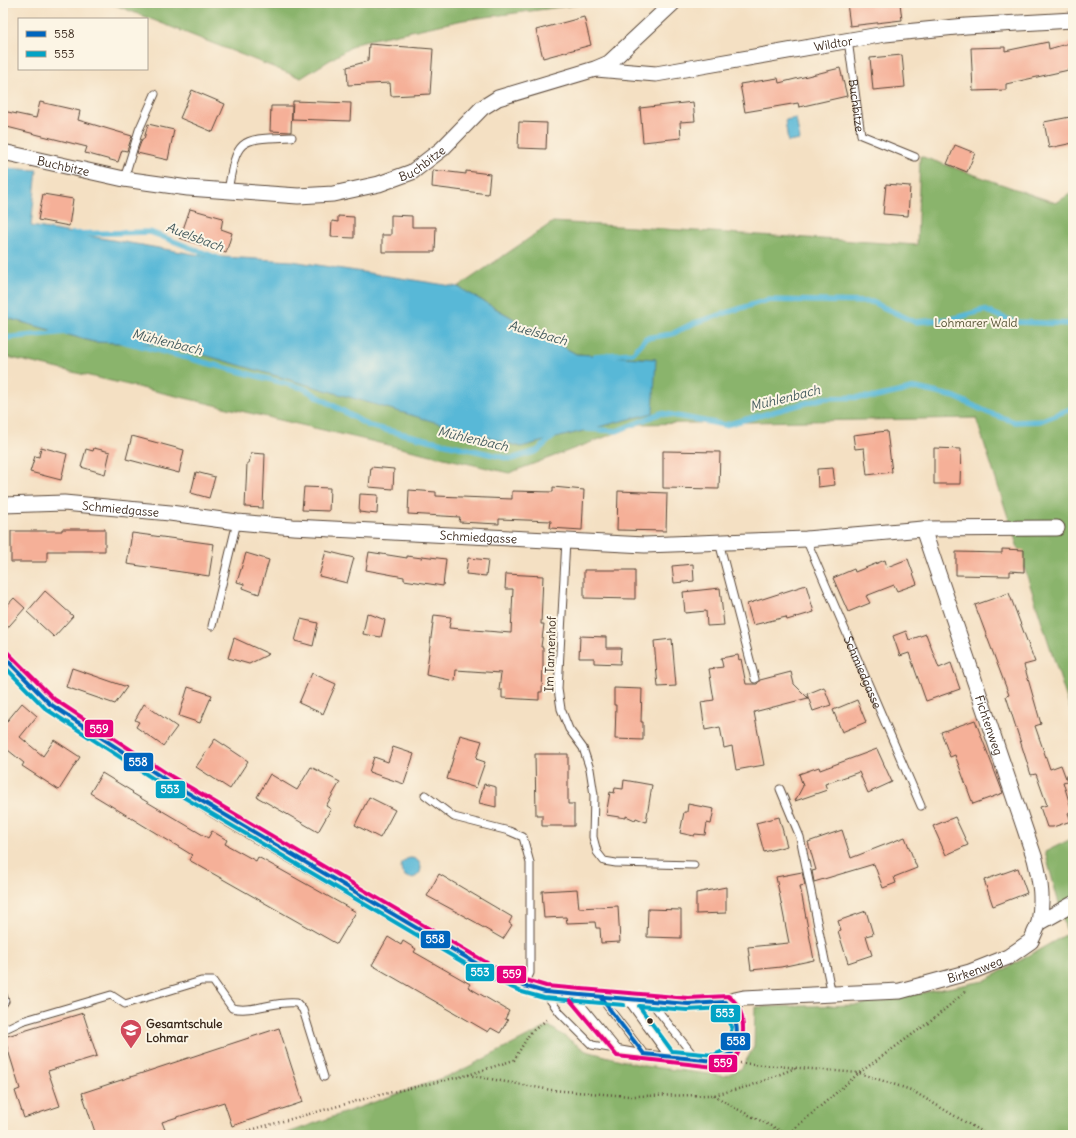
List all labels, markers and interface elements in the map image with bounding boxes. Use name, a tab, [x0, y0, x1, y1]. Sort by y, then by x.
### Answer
legend	[18, 18, 148, 70]
text: 558	[54, 26, 75, 41]
street label: Wildtor	[813, 32, 854, 54]
text: 553	[54, 46, 75, 61]
street label: Buchbitze	[846, 78, 868, 133]
street label: Buchbitze	[396, 142, 448, 184]
street label: Buchbitze	[36, 152, 91, 179]
water label: Auelsbach	[164, 218, 227, 256]
park label: Lohmarer Wald	[934, 315, 1018, 330]
water label: Auelsbach	[507, 317, 570, 350]
water label: Mühlenbach	[130, 325, 204, 359]
water label: Mühlenbach	[748, 381, 822, 415]
water label: Mühlenbach	[436, 423, 510, 455]
street label: Schmiedgasse	[81, 497, 160, 519]
street label: Schmiedgasse	[439, 527, 517, 546]
street label: Im Tannenhof	[541, 615, 559, 692]
street label: Schmiedgasse	[841, 634, 886, 711]
street label: Fichtenweg	[972, 693, 1007, 757]
line badge: 559	[84, 719, 114, 738]
text: 559	[90, 722, 108, 736]
line badge: 558	[123, 752, 154, 772]
text: 558	[129, 755, 148, 769]
line badge: 553	[155, 780, 186, 799]
text: 553	[161, 782, 179, 796]
line badge: 558	[420, 930, 451, 949]
text: 558	[426, 932, 445, 946]
street label: Birkenweg	[945, 953, 1004, 985]
line badge: 553	[465, 963, 495, 982]
text: 553	[471, 965, 489, 979]
line badge: 559	[496, 965, 527, 984]
text: 559	[503, 967, 521, 981]
line badge: 553	[710, 1004, 741, 1023]
text: 553	[716, 1006, 734, 1020]
place label: Gesamtschule Lohmar	[146, 1016, 223, 1045]
unlabelled marker	[645, 1016, 655, 1026]
school or university icon: Gesamtschule Lohmar	[118, 1017, 144, 1050]
line badge: 558	[720, 1032, 751, 1051]
text: 558	[727, 1034, 746, 1048]
line badge: 559	[708, 1054, 738, 1073]
text: 559	[714, 1056, 732, 1070]

